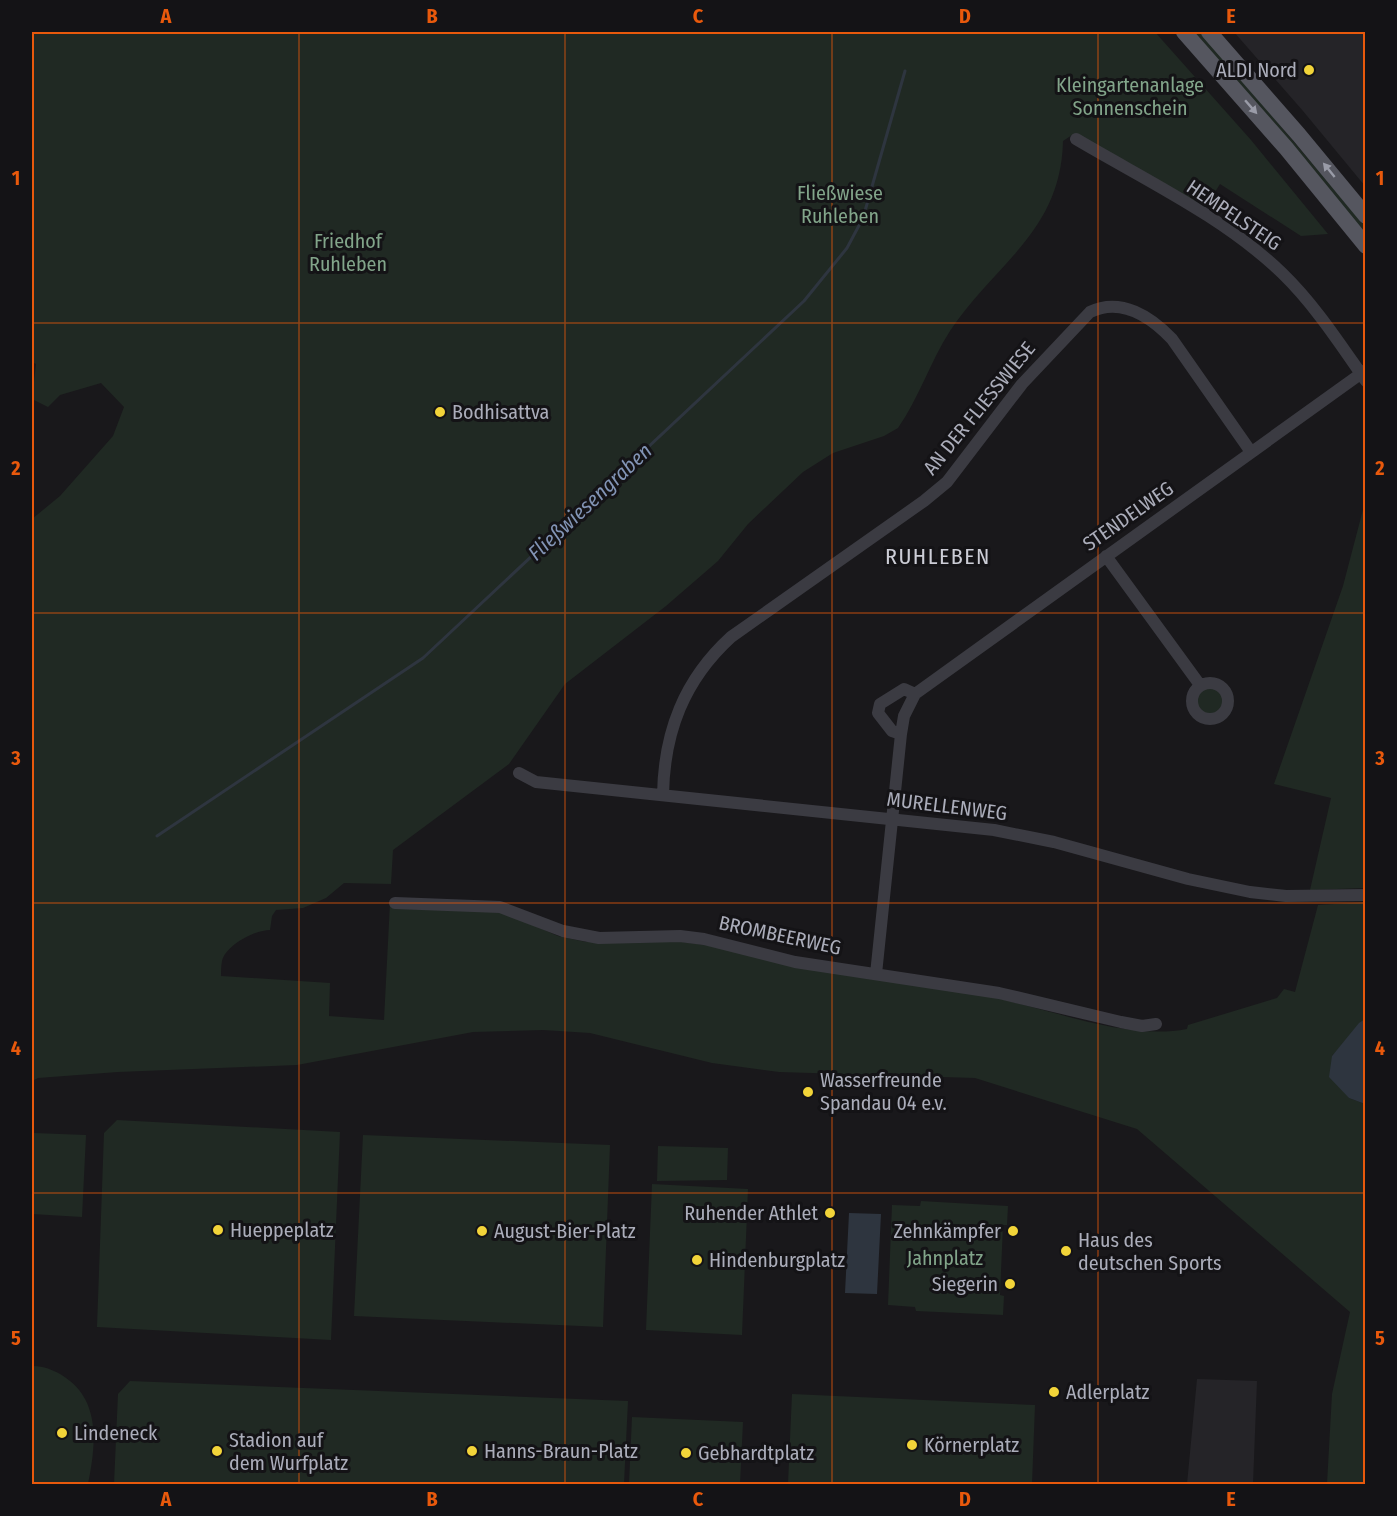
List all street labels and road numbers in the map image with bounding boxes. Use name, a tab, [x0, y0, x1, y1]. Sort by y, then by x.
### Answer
street label: HEMPELSTEIG	[1182, 175, 1286, 255]
street label: AN DER FLIESSWIESE	[918, 337, 1040, 479]
street label: STENDELWEG	[1078, 476, 1178, 556]
street label: MURELLENWEG	[885, 787, 1009, 825]
street label: BROMBEERWEG	[717, 910, 843, 960]

